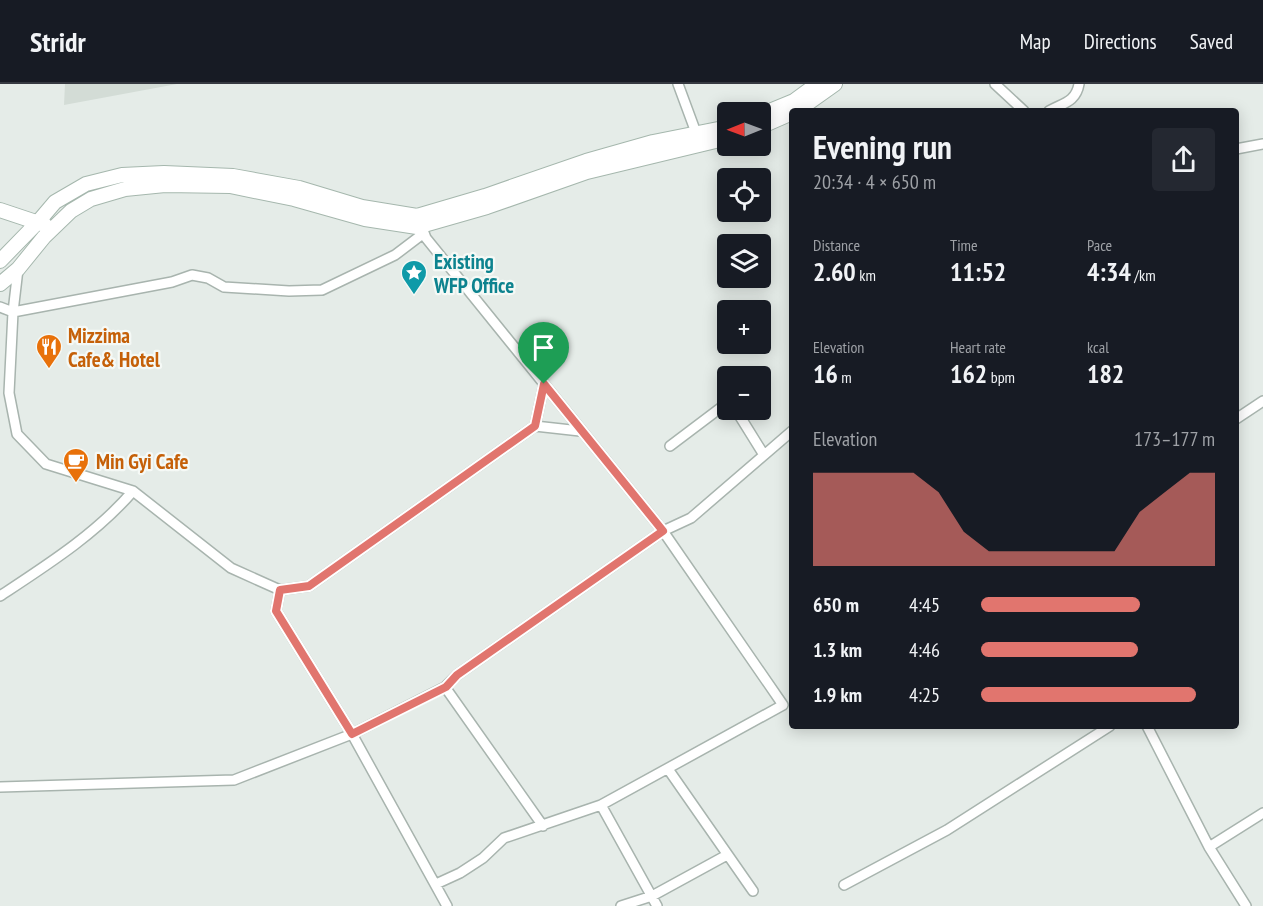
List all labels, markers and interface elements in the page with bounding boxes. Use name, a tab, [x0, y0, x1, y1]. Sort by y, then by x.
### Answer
text: Stridr	[30, 23, 86, 60]
text: Map	[1020, 28, 1051, 55]
text: Directions	[1084, 28, 1157, 55]
text: Saved	[1190, 28, 1233, 55]
north arrow	[717, 102, 771, 156]
map controls	[717, 102, 771, 420]
text: Evening run	[813, 125, 952, 168]
button: share	[1152, 128, 1215, 191]
button: locate	[717, 168, 771, 222]
text: 20:34 · 4 × 650 m	[813, 169, 936, 195]
button: layers	[717, 234, 771, 288]
text: Distance	[813, 235, 860, 255]
text: Time	[950, 235, 978, 255]
text: Pace	[1087, 235, 1112, 255]
place label: Existing WFP Office	[433, 248, 514, 299]
text: 2.60	[813, 255, 856, 288]
text: 11:52	[950, 255, 1006, 288]
text: 4:34	[1087, 255, 1131, 288]
place icon: Existing WFP Office	[399, 258, 429, 296]
text: km	[856, 265, 876, 285]
text: /km	[1131, 265, 1156, 285]
button: +	[717, 300, 771, 354]
place label: Mizzima Cafe& Hotel	[68, 322, 161, 373]
pin	[518, 322, 569, 384]
icon: arrive	[527, 331, 560, 364]
restaurant icon: Mizzima Cafe& Hotel	[34, 332, 64, 370]
text: Elevation	[813, 337, 864, 357]
text: Heart rate	[950, 337, 1006, 357]
text: kcal	[1087, 337, 1109, 357]
text: 16	[813, 357, 838, 390]
text: 162	[950, 357, 987, 390]
text: 182	[1087, 357, 1124, 390]
button: −	[717, 366, 771, 420]
text: m	[838, 367, 852, 387]
text: bpm	[987, 367, 1015, 387]
text: Elevation	[813, 426, 877, 452]
text: 173–177 m	[1134, 426, 1215, 452]
cafe icon: Min Gyi Cafe	[61, 446, 91, 484]
place label: Min Gyi Cafe	[96, 448, 189, 475]
text: 650 m	[813, 592, 859, 618]
text: 4:45	[909, 592, 940, 618]
text: 1.3 km	[813, 637, 862, 663]
text: 4:46	[909, 637, 940, 663]
text: 1.9 km	[813, 682, 862, 708]
text: 4:25	[909, 682, 940, 708]

